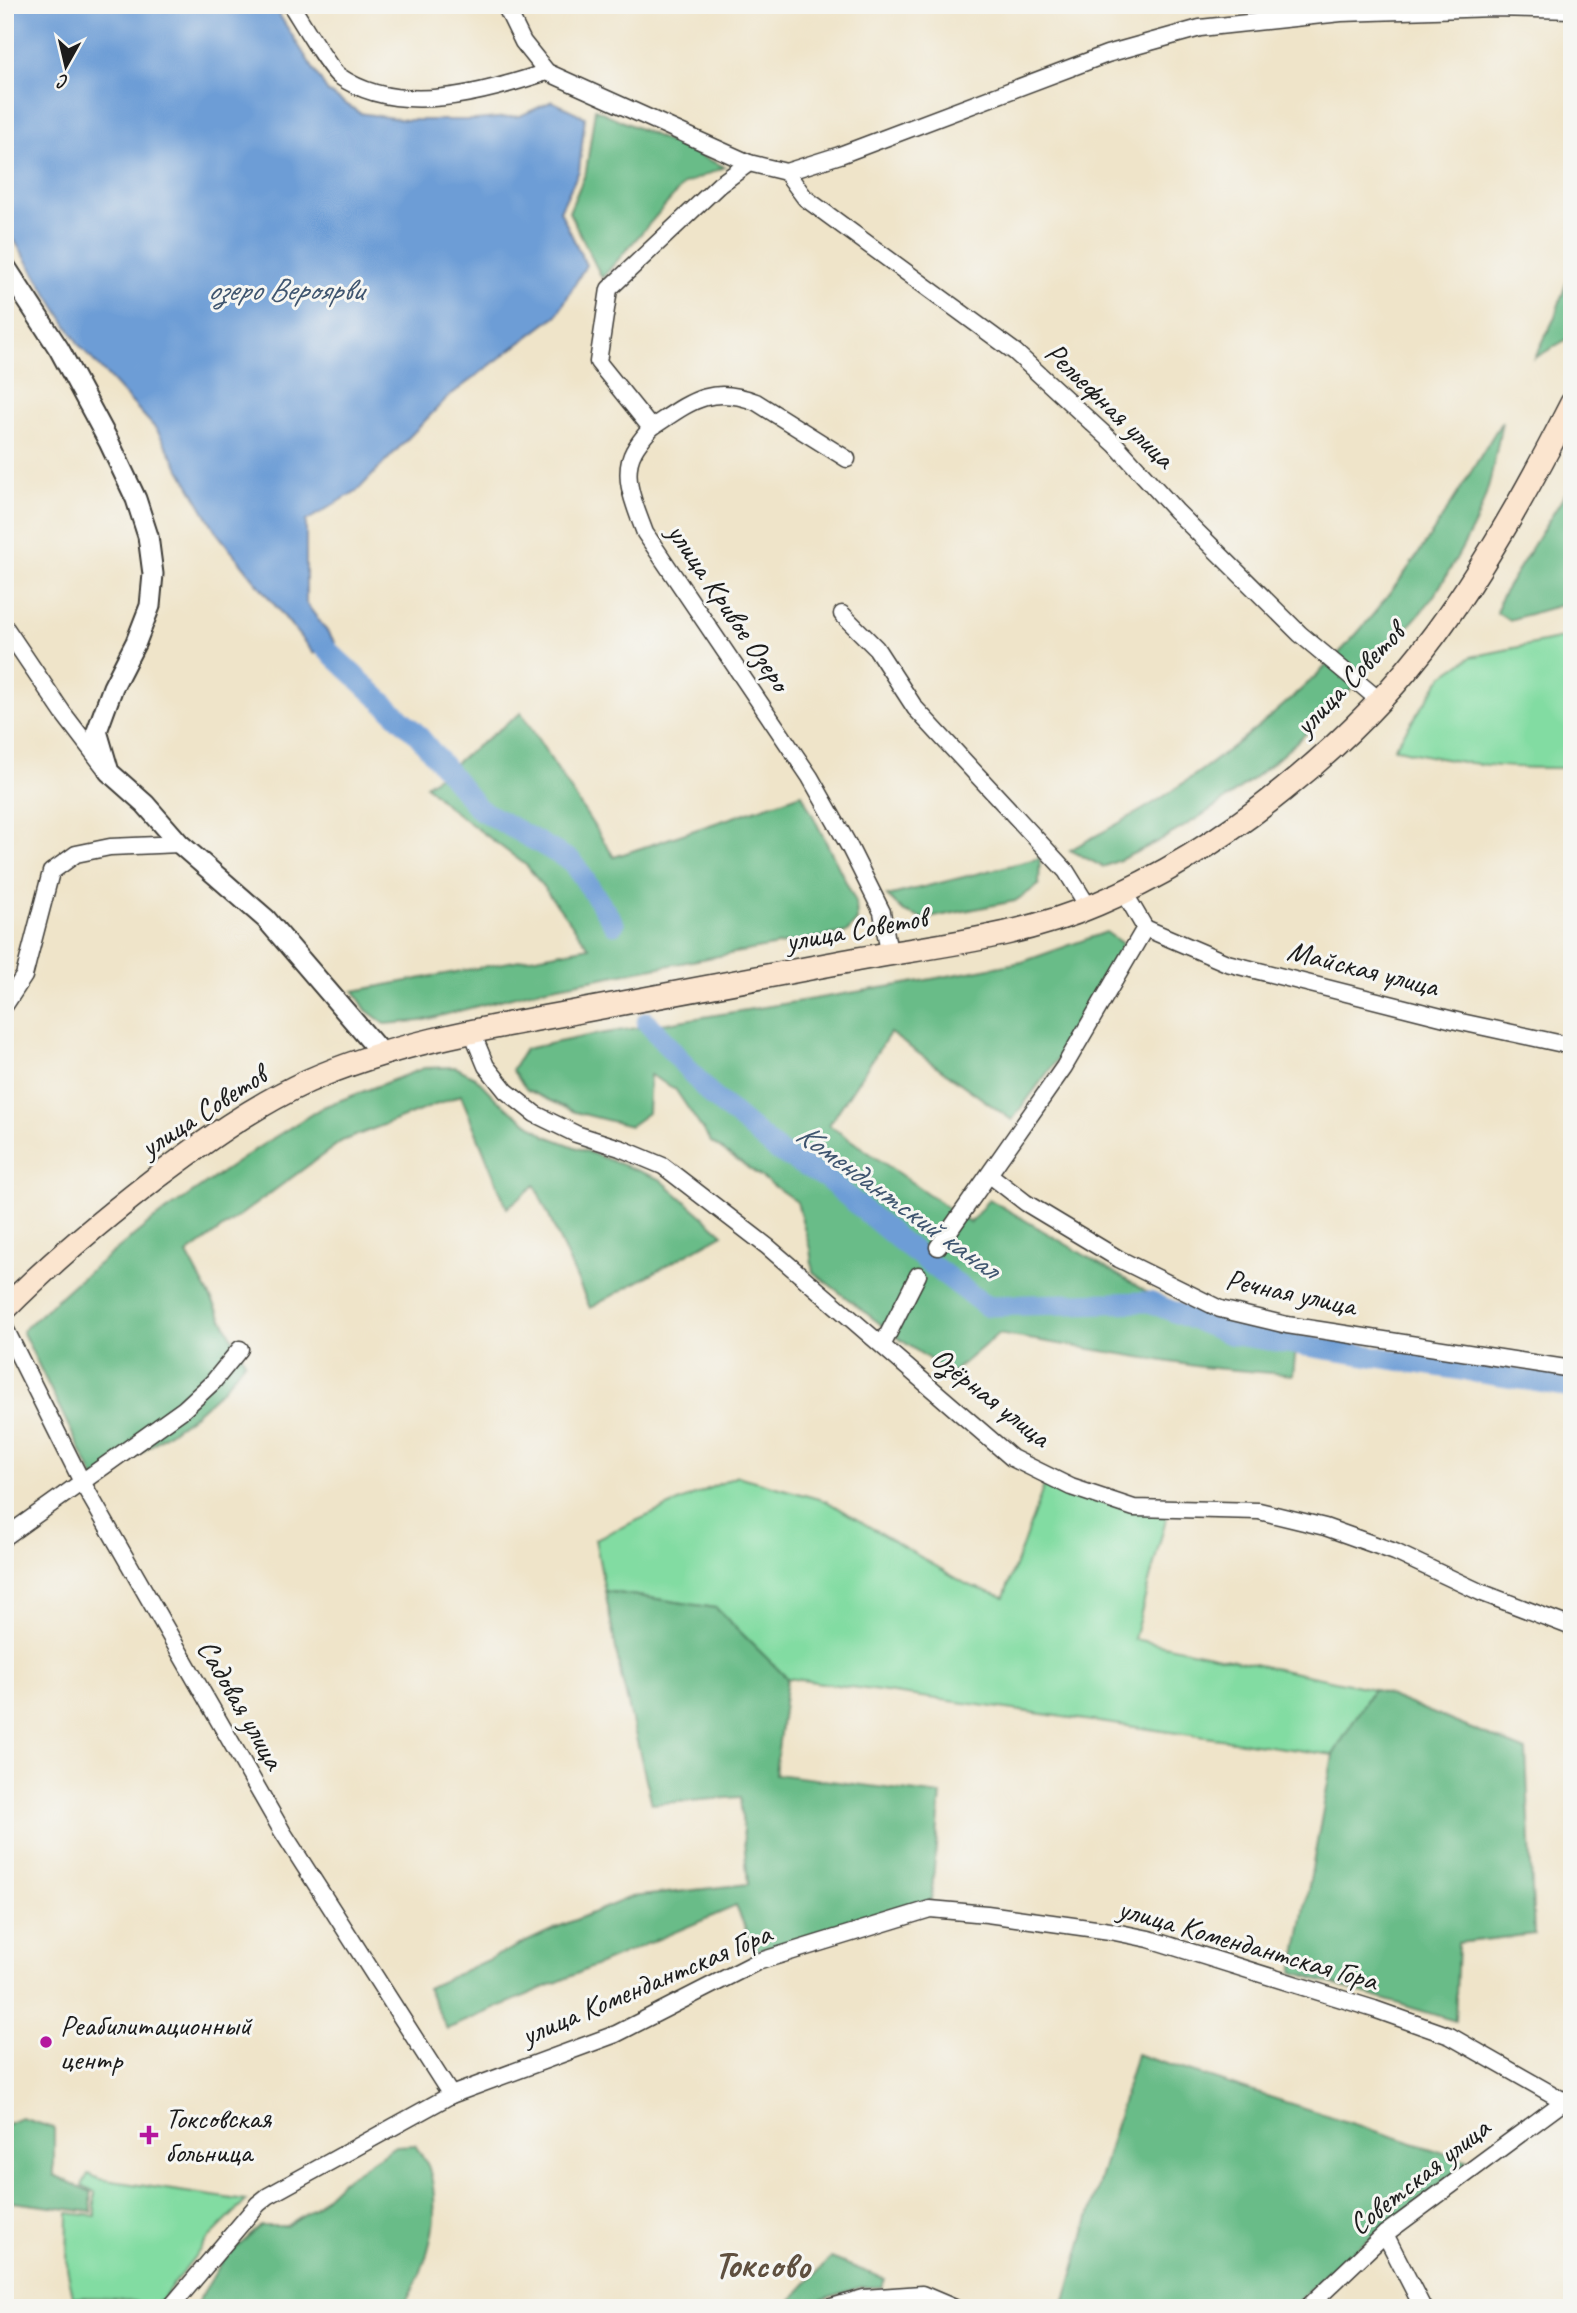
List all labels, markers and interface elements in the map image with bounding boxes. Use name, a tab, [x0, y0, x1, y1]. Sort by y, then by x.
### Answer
north arrow	[32, 32, 102, 102]
text: С	[55, 69, 70, 94]
water label: озеро Вероярви	[207, 269, 368, 310]
street label: Рельефная улица	[1037, 334, 1184, 478]
street label: улица Кривое Озеро	[658, 514, 801, 701]
street label: улица Советов	[1284, 611, 1416, 745]
street label: улица Советов	[780, 897, 935, 960]
street label: Майская улица	[1284, 931, 1444, 1006]
street label: улица Советов	[131, 1053, 278, 1167]
water label: Комендантский канал	[788, 1113, 1011, 1290]
street label: Речная улица	[1222, 1260, 1362, 1325]
street label: Озёрная улица	[924, 1339, 1060, 1457]
street label: Садовая улица	[189, 1632, 294, 1777]
street label: улица Комендантская Гора	[1112, 1888, 1384, 2000]
street label: улица Комендантская Гора	[513, 1913, 779, 2055]
place label: Реабилитационный центр	[60, 2006, 253, 2078]
marker: Реабилитационный центр	[38, 2034, 54, 2050]
place label: Токсовская больница	[165, 2099, 272, 2171]
street label: Советская улица	[1341, 2108, 1499, 2243]
marker: Токсовская больница	[139, 2125, 159, 2145]
district label: Токсово	[714, 2241, 813, 2288]

